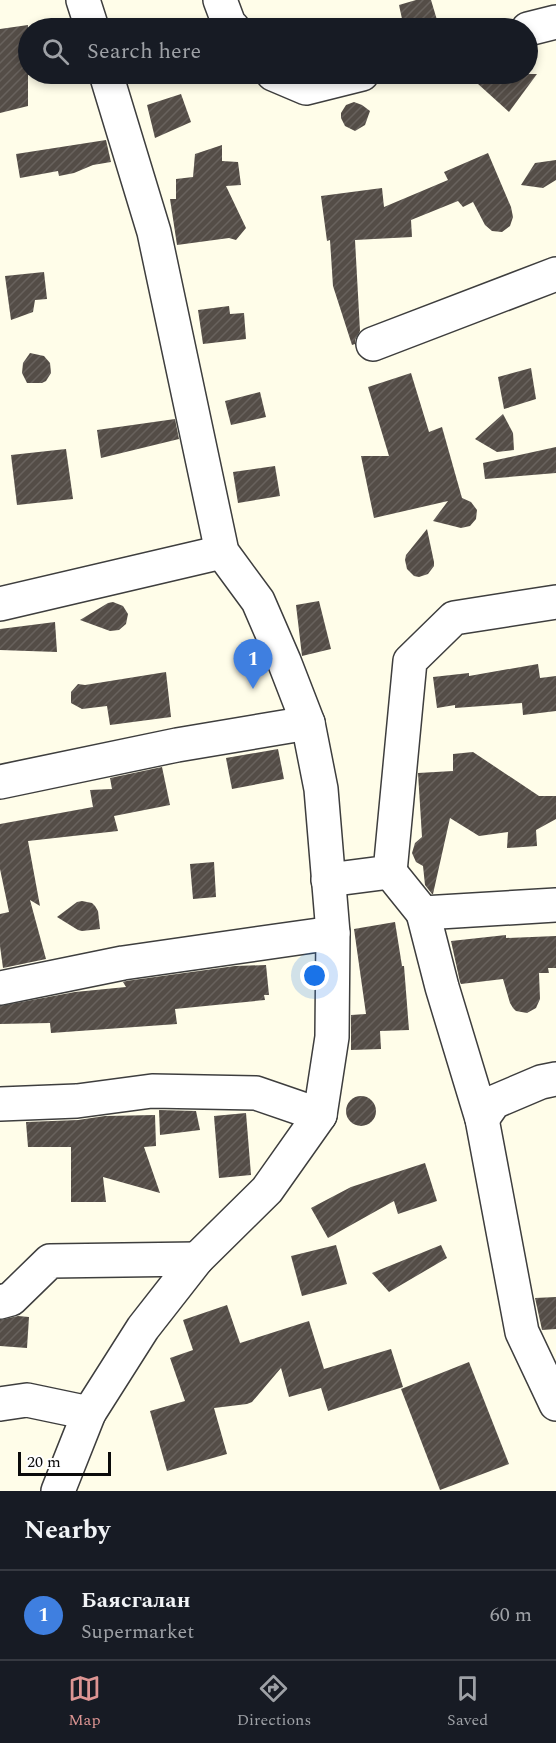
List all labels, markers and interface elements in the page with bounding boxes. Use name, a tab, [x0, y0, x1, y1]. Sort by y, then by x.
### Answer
search box	[18, 18, 538, 84]
icon: search	[39, 35, 72, 68]
text: Search here	[87, 35, 201, 68]
pin: 1	[234, 640, 272, 689]
your location	[300, 961, 329, 990]
scale bar	[18, 1449, 111, 1476]
text: 20 m	[27, 1450, 61, 1474]
text: Nearby	[24, 1510, 110, 1550]
text: Баясгалан	[81, 1584, 191, 1617]
text: 1	[38, 1600, 49, 1630]
text: 60 m	[490, 1600, 532, 1630]
text: Supermarket	[81, 1617, 194, 1647]
tab: Map	[68, 1672, 101, 1732]
tab: Directions	[237, 1672, 311, 1732]
tab: Saved	[447, 1672, 488, 1732]

